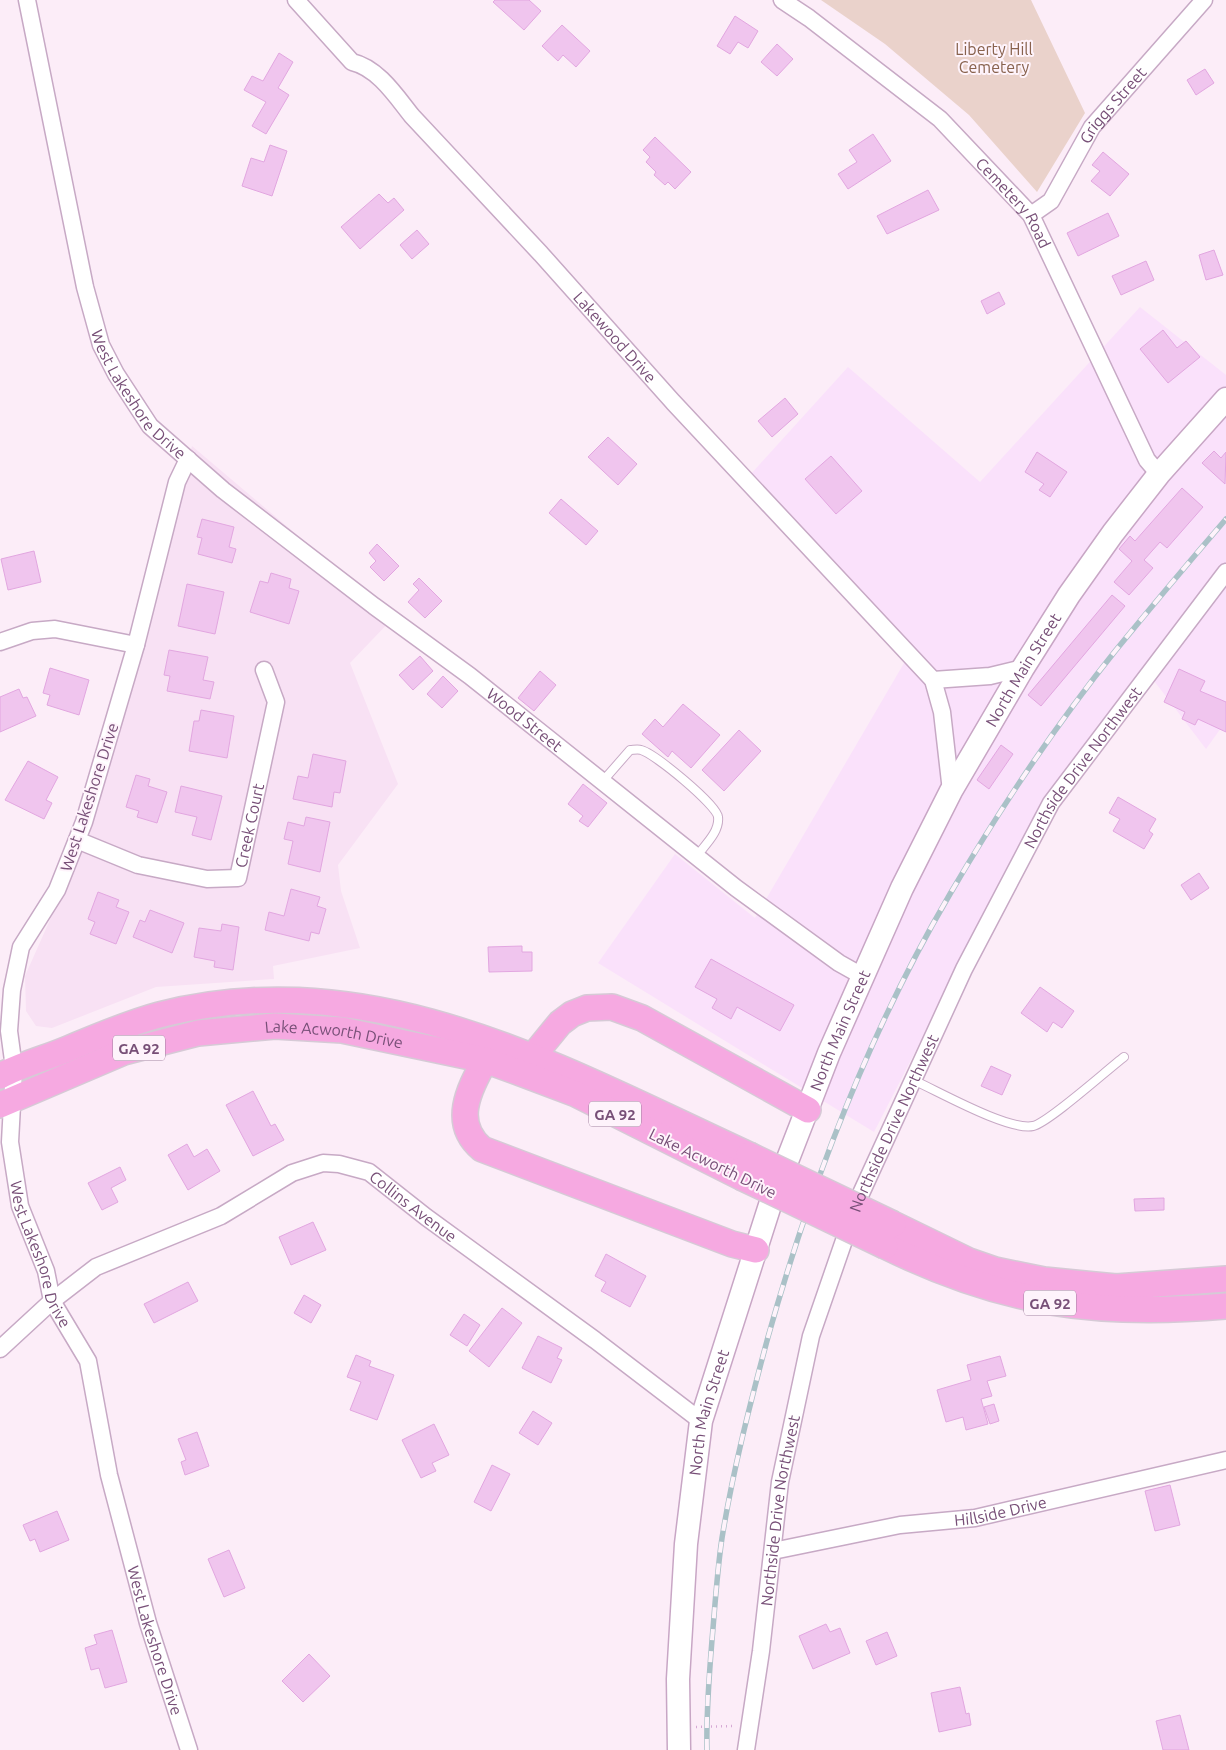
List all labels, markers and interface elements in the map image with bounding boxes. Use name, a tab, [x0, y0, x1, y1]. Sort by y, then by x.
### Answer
park label: Liberty Hill Cemetery	[955, 40, 1033, 76]
street label: Griggs Street	[1076, 63, 1150, 146]
street label: Cemetery Road	[972, 154, 1054, 251]
street label: Lakewood Drive	[570, 288, 660, 386]
street label: West Lakeshore Drive	[88, 328, 190, 462]
street label: North Main Street	[982, 609, 1065, 730]
street label: Northside Drive Northwest	[1020, 682, 1145, 851]
street label: Wood Street	[483, 684, 566, 755]
street label: West Lakeshore Drive	[56, 720, 122, 874]
street label: Creek Court	[231, 781, 267, 869]
street label: North Main Street	[806, 967, 874, 1093]
street label: Lake Acworth Drive	[264, 1017, 405, 1052]
street label: Northside Drive Northwest	[846, 1031, 942, 1214]
road number: GA 92	[113, 1036, 165, 1060]
road number: GA 92	[589, 1102, 641, 1126]
street label: Lake Acworth Drive	[646, 1124, 780, 1202]
street label: Collins Avenue	[366, 1167, 460, 1245]
street label: West Lakeshore Drive	[7, 1179, 75, 1331]
road number: GA 92	[1024, 1290, 1076, 1316]
street label: North Main Street	[685, 1346, 732, 1477]
street label: Northside Drive Northwest	[757, 1412, 803, 1607]
street label: Hillside Drive	[953, 1493, 1048, 1529]
street label: West Lakeshore Drive	[124, 1564, 186, 1717]

